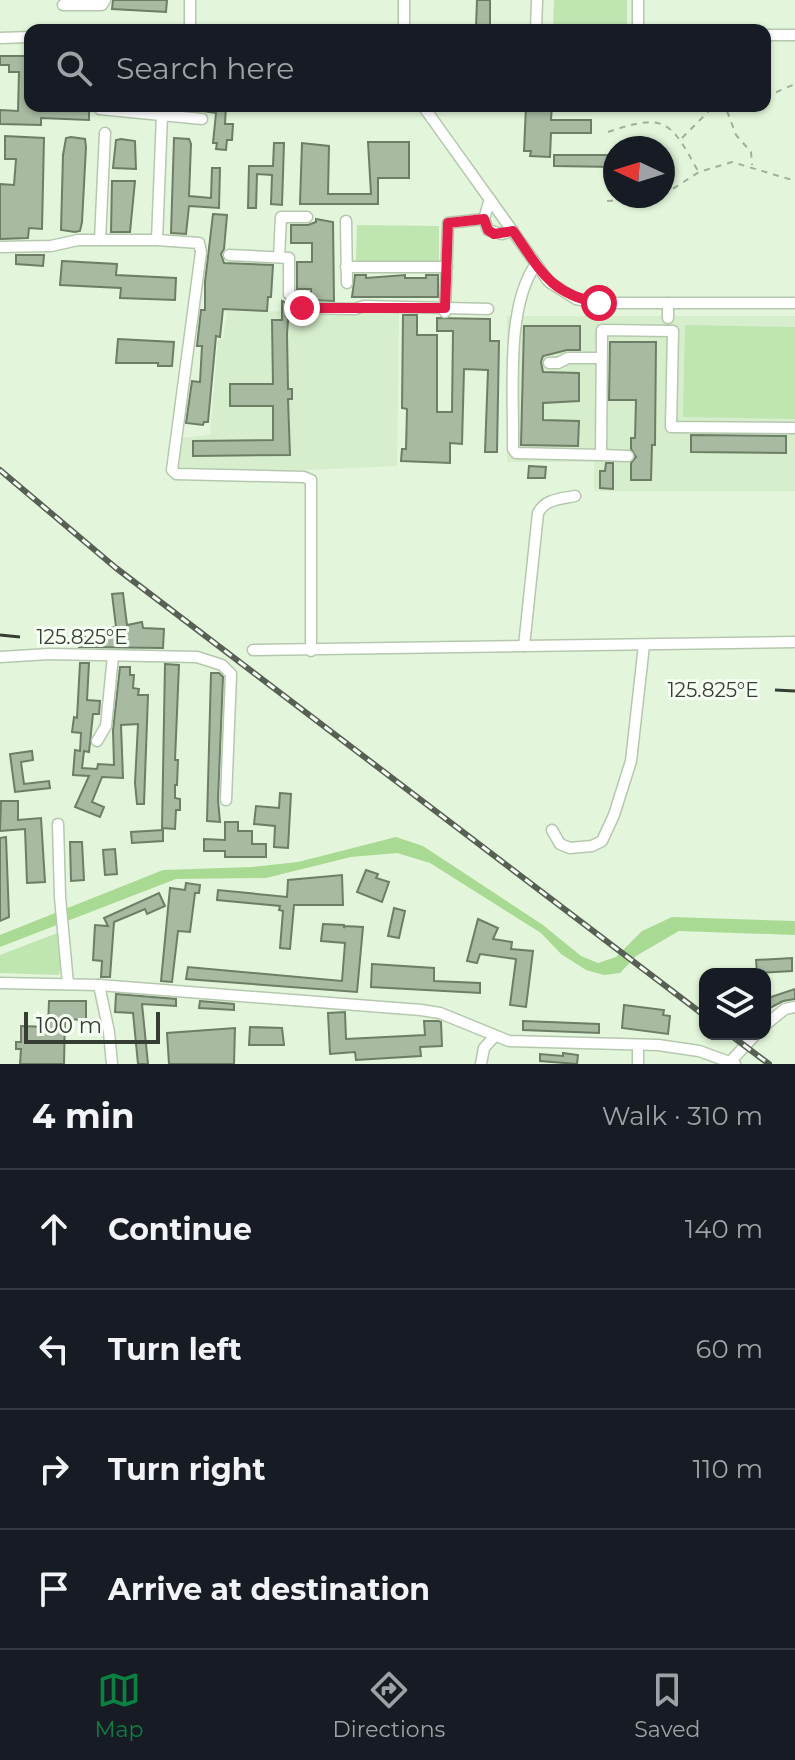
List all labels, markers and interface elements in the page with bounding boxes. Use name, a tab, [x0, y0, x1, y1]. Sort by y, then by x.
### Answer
search box	[24, 24, 771, 112]
icon: search	[52, 46, 96, 90]
text: Search here	[116, 50, 294, 87]
north arrow	[603, 136, 675, 208]
route start	[581, 285, 617, 321]
route end	[284, 290, 320, 326]
text: 125.825°E	[36, 625, 128, 649]
text: 125.825°E	[667, 678, 759, 702]
map controls	[699, 968, 771, 1040]
button: layers	[699, 968, 771, 1040]
scale bar	[24, 1008, 160, 1044]
text: 100 m	[36, 1012, 102, 1039]
text: 4 min	[32, 1095, 134, 1137]
text: Walk · 310 m	[602, 1100, 763, 1132]
icon: ahead	[32, 1207, 76, 1251]
text: Continue	[108, 1211, 252, 1248]
text: 140 m	[685, 1213, 763, 1245]
icon: left	[32, 1327, 76, 1371]
text: Turn left	[108, 1331, 241, 1368]
text: 60 m	[696, 1333, 763, 1365]
icon: right	[32, 1447, 76, 1491]
text: Turn right	[108, 1451, 265, 1488]
text: 110 m	[693, 1453, 763, 1485]
icon: arrive	[32, 1567, 76, 1611]
text: Arrive at destination	[108, 1571, 430, 1608]
tab: Map	[95, 1668, 143, 1743]
tab: Directions	[333, 1668, 445, 1743]
tab: Saved	[634, 1668, 700, 1743]

